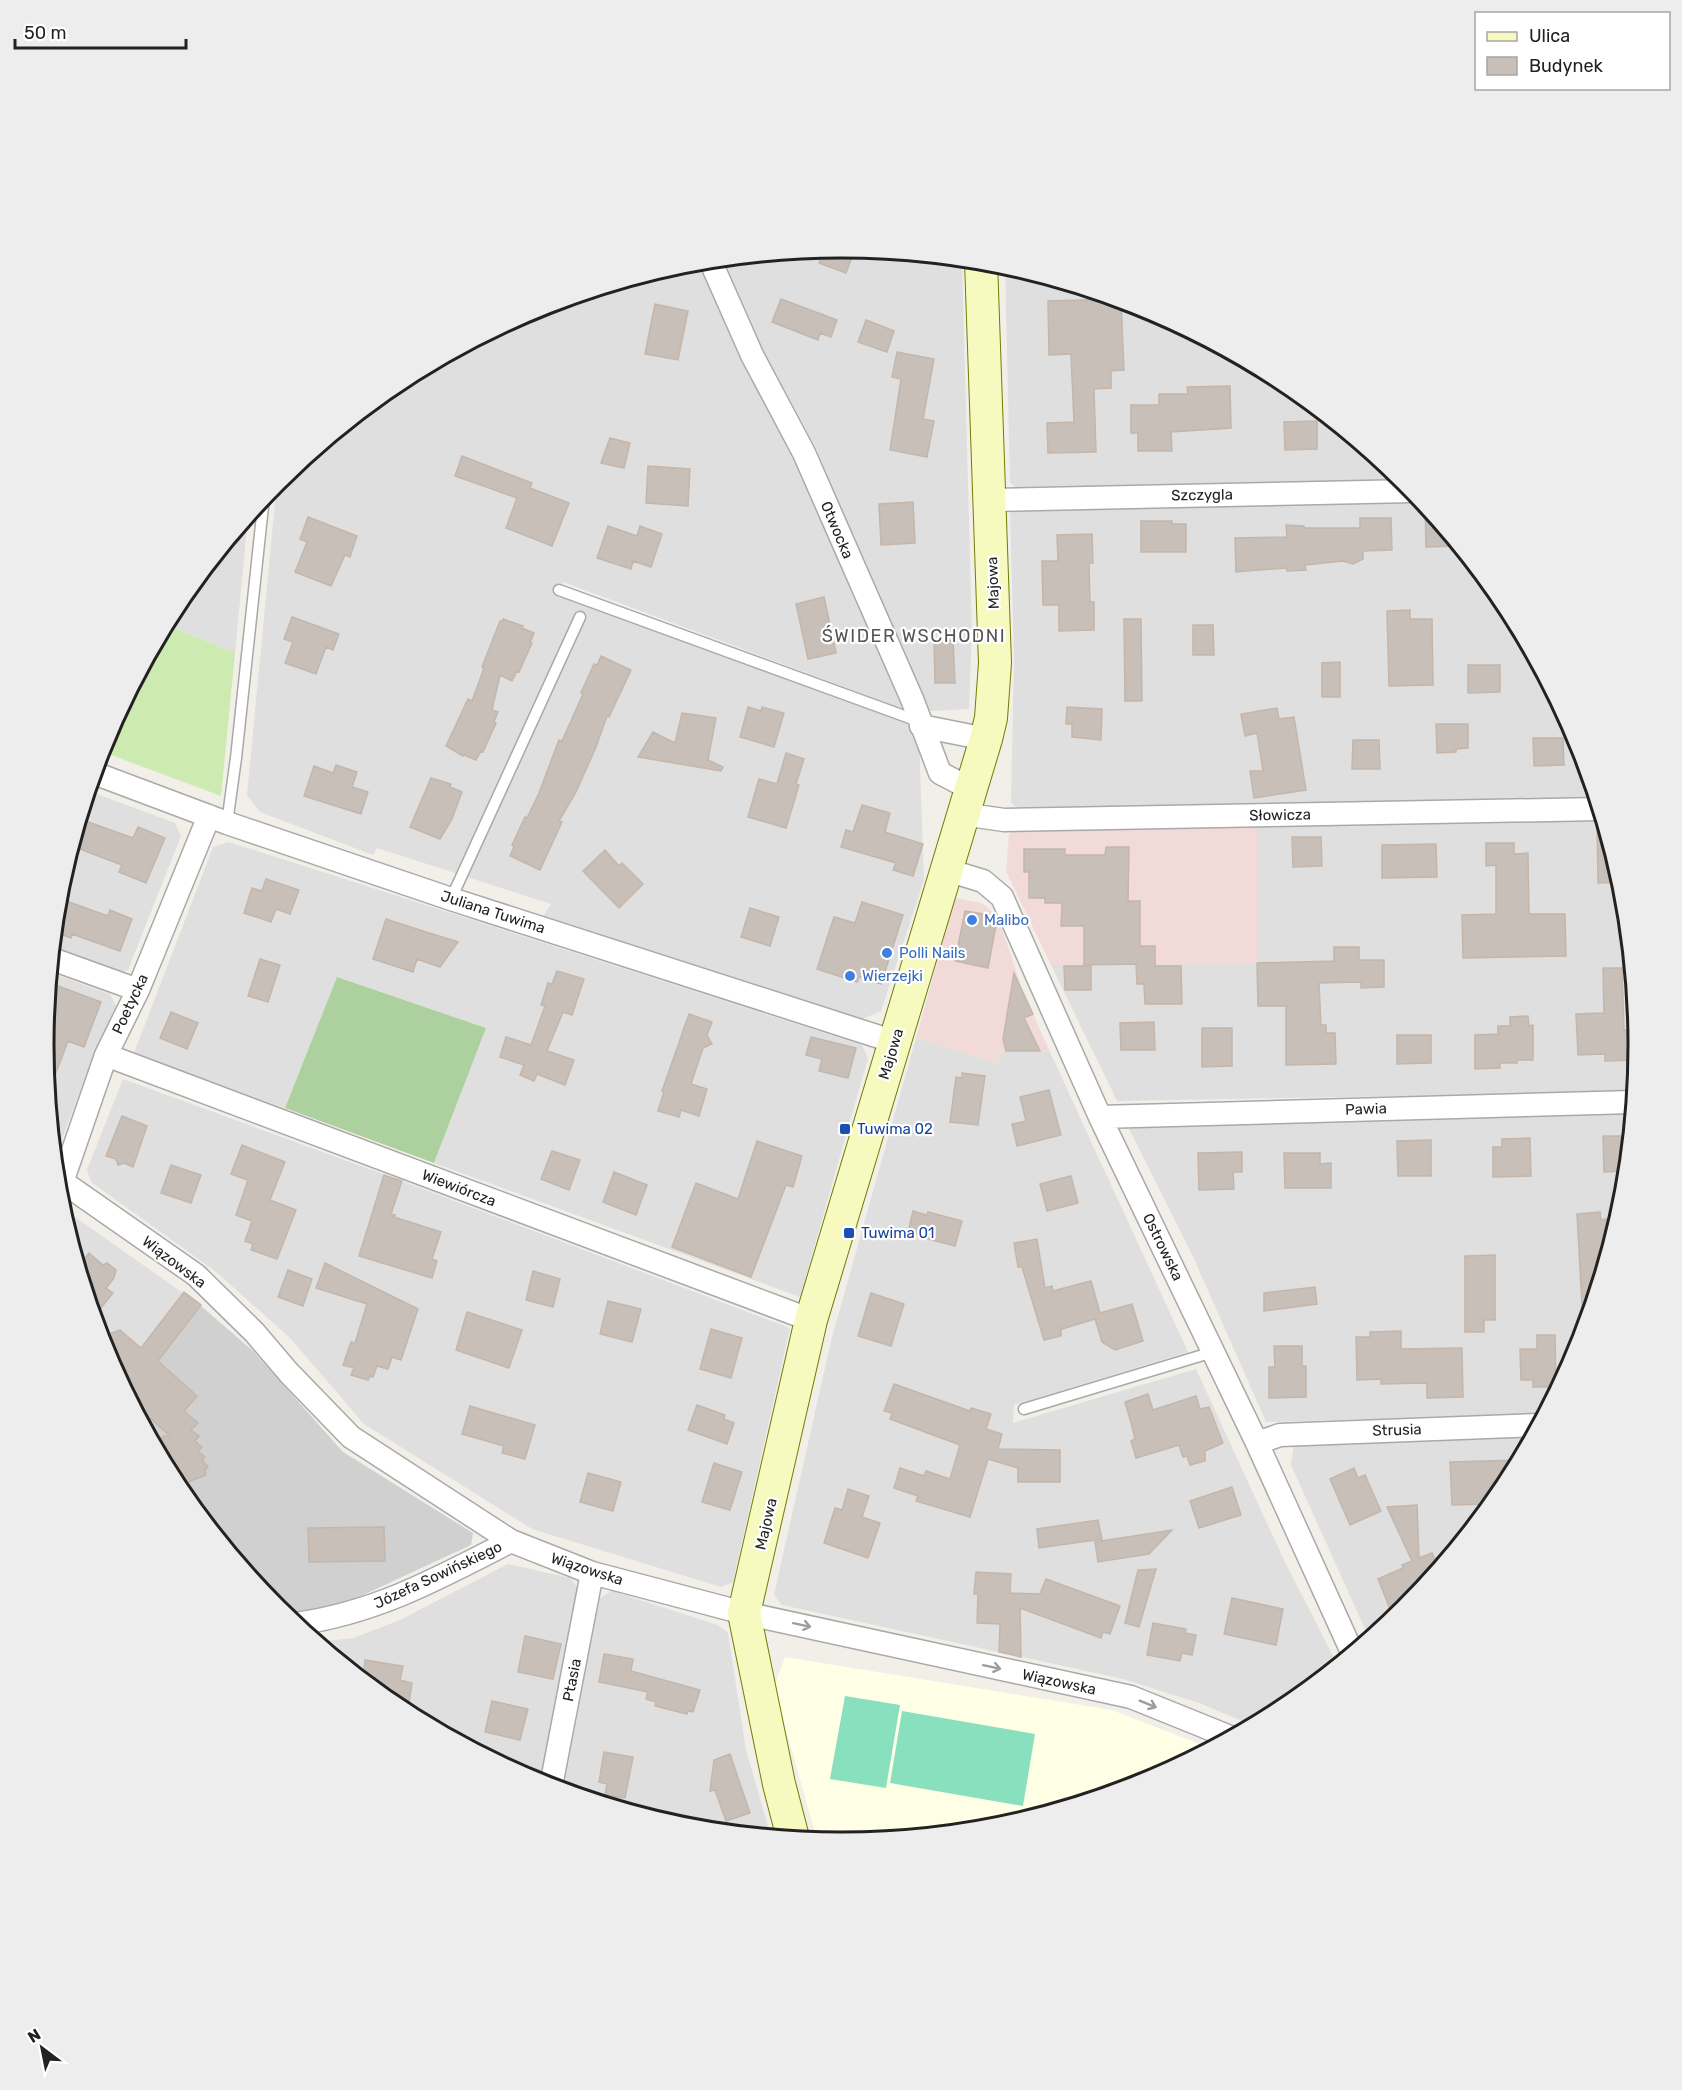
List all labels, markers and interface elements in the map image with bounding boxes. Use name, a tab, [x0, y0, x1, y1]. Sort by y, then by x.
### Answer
scale bar	[15, 12, 186, 50]
legend	[1475, 12, 1670, 90]
text: 50 m	[24, 22, 67, 44]
text: Ulica	[1529, 25, 1570, 47]
text: Budynek	[1529, 55, 1603, 77]
street label: Szczygla	[1171, 485, 1233, 505]
street label: Otwocka	[817, 499, 857, 561]
street label: Majowa	[983, 556, 1003, 610]
district label: ŚWIDER WSCHODNI	[822, 625, 1006, 647]
street label: Słowicza	[1249, 805, 1311, 825]
street label: Juliana Tuwima	[439, 887, 547, 937]
place label: Malibo	[984, 911, 1029, 929]
marker: Malibo	[965, 913, 979, 927]
place label: Polli Nails	[899, 944, 966, 962]
marker: Polli Nails	[880, 946, 894, 960]
place label: Wierzejki	[862, 967, 923, 985]
marker: Wierzejki	[843, 969, 857, 983]
street label: Poetycka	[108, 971, 152, 1037]
street label: Majowa	[875, 1026, 907, 1082]
street label: Pawia	[1345, 1099, 1387, 1119]
place label: Tuwima 02	[857, 1120, 933, 1138]
marker: Tuwima 02	[838, 1122, 852, 1136]
street label: Wiewiórcza	[419, 1166, 499, 1210]
street label: Ostrowska	[1139, 1210, 1187, 1284]
place label: Tuwima 01	[861, 1224, 934, 1242]
marker: Tuwima 01	[842, 1226, 856, 1240]
street label: Wiązowska	[139, 1232, 209, 1292]
street label: Strusia	[1372, 1420, 1422, 1440]
street label: Majowa	[751, 1496, 781, 1552]
street label: Józefa Sowińskiego	[371, 1537, 505, 1613]
street label: Wiązowska	[548, 1549, 626, 1589]
one-way arrow	[791, 1620, 811, 1631]
street label: Ptasia	[559, 1657, 585, 1703]
one-way arrow	[982, 1662, 1001, 1673]
street label: Wiązowska	[1020, 1665, 1098, 1699]
one-way arrow	[1138, 1699, 1157, 1710]
north arrow	[12, 2018, 72, 2078]
text: N	[24, 2025, 44, 2047]

